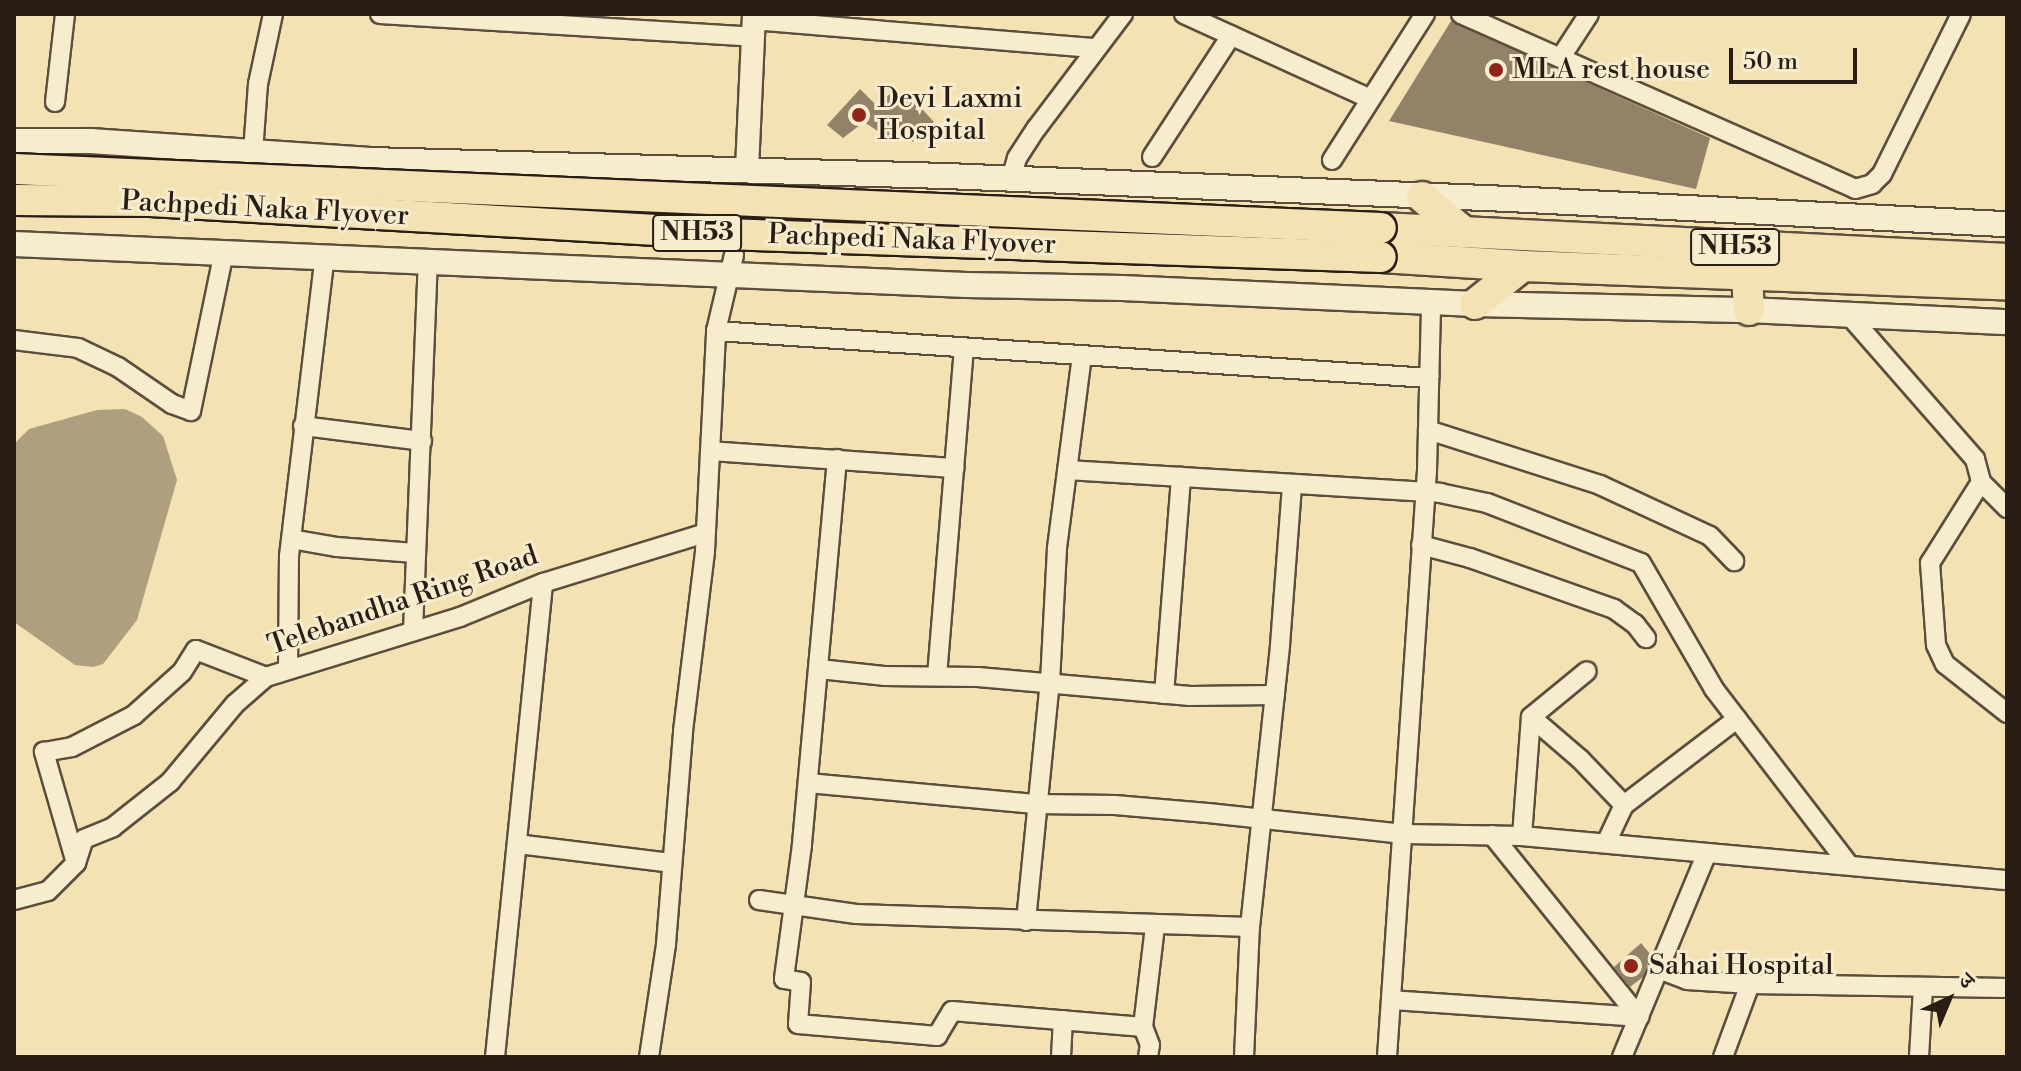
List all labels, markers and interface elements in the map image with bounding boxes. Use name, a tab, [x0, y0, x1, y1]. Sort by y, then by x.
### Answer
scale bar	[1733, 32, 1861, 82]
text: 50 m	[1743, 47, 1798, 77]
place label: MLA rest house	[1512, 53, 1710, 87]
marker: MLA rest house	[1487, 61, 1505, 79]
place label: Devi Laxmi Hospital	[877, 82, 1022, 148]
marker: Devi Laxmi Hospital	[848, 104, 870, 126]
street label: Pachpedi Naka Flyover	[120, 185, 410, 233]
road number: NH53	[651, 211, 743, 255]
street label: Pachpedi Naka Flyover	[767, 218, 1057, 262]
road number: NH53	[1689, 225, 1781, 269]
street label: Telebandha Ring Road	[263, 539, 543, 663]
place label: Sahai Hospital	[1649, 949, 1833, 983]
marker: Sahai Hospital	[1620, 955, 1642, 977]
north arrow	[1909, 959, 1989, 1039]
text: उ	[1953, 968, 1979, 995]

